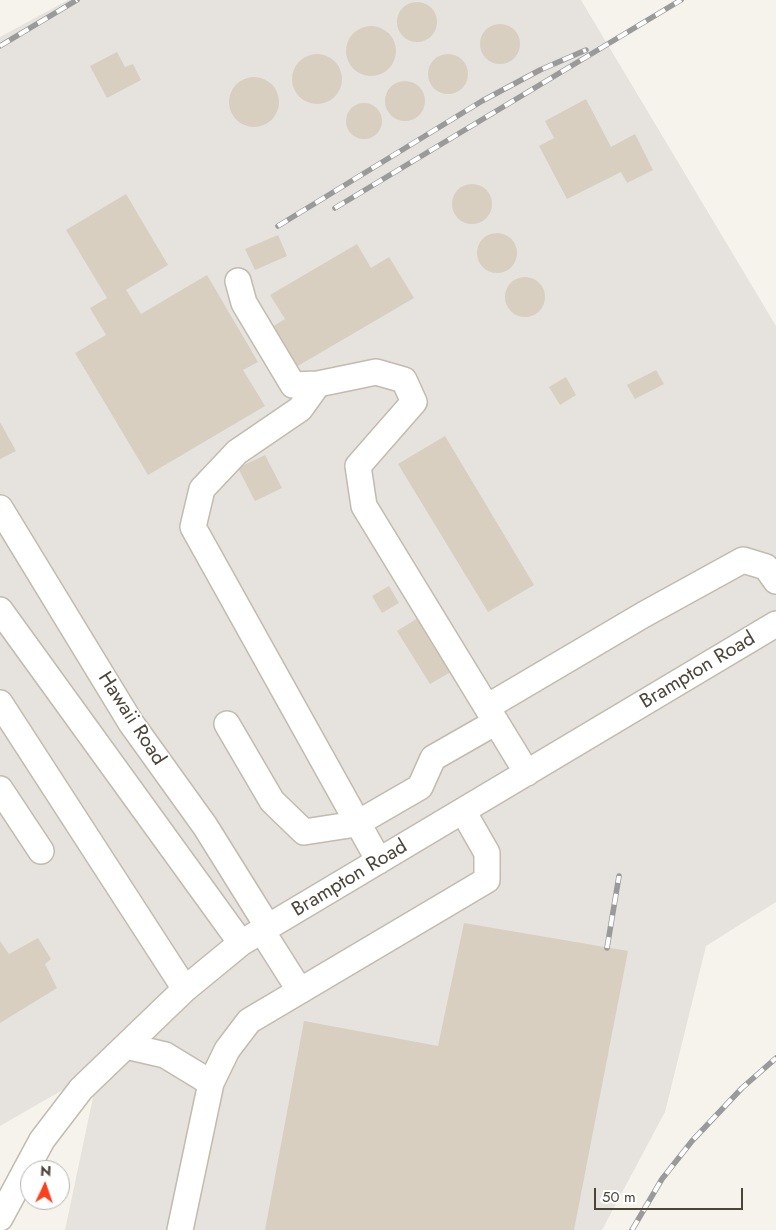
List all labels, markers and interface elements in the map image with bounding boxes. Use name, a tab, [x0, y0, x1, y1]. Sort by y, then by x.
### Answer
street label: Brampton Road	[636, 627, 760, 715]
street label: Hawaii Road	[92, 668, 170, 770]
street label: Brampton Road	[288, 835, 412, 923]
north arrow	[20, 1160, 70, 1210]
text: N	[40, 1161, 52, 1181]
scale bar	[596, 1178, 745, 1210]
text: 50 m	[602, 1186, 636, 1208]

